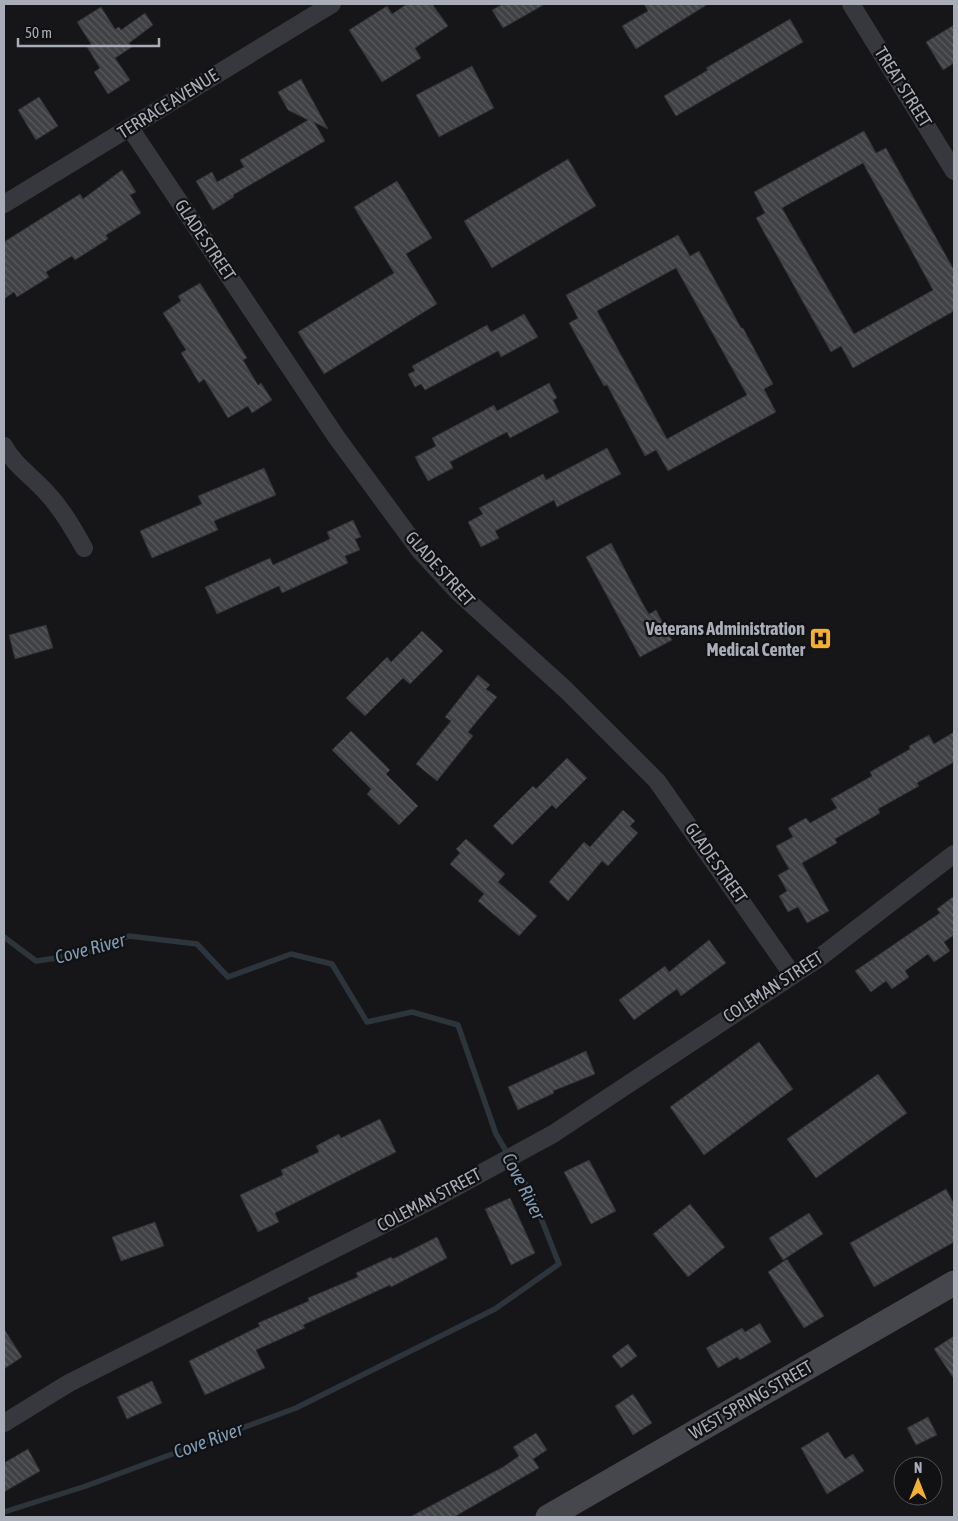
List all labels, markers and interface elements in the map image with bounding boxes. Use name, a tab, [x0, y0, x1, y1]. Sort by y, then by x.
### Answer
scale bar	[18, 15, 159, 47]
text: 50 m	[25, 24, 52, 41]
street label: TREAT STREET	[870, 43, 936, 131]
street label: TERRACE AVENUE	[114, 64, 222, 143]
street label: GLADE STREET	[171, 195, 240, 284]
street label: GLADE STREET	[401, 527, 479, 610]
place label: Veterans Administration Medical Center	[645, 618, 806, 660]
hospital icon: Veterans Administration Medical Center	[809, 627, 833, 651]
street label: GLADE STREET	[681, 818, 752, 907]
water label: Cove River	[52, 928, 129, 968]
street label: COLEMAN STREET	[719, 947, 827, 1027]
water label: Cove River	[498, 1149, 551, 1224]
street label: COLEMAN STREET	[373, 1163, 484, 1236]
street label: WEST SPRING STREET	[685, 1356, 816, 1443]
water label: Cove River	[170, 1417, 247, 1463]
north arrow	[893, 1456, 943, 1506]
text: N	[914, 1460, 922, 1476]

